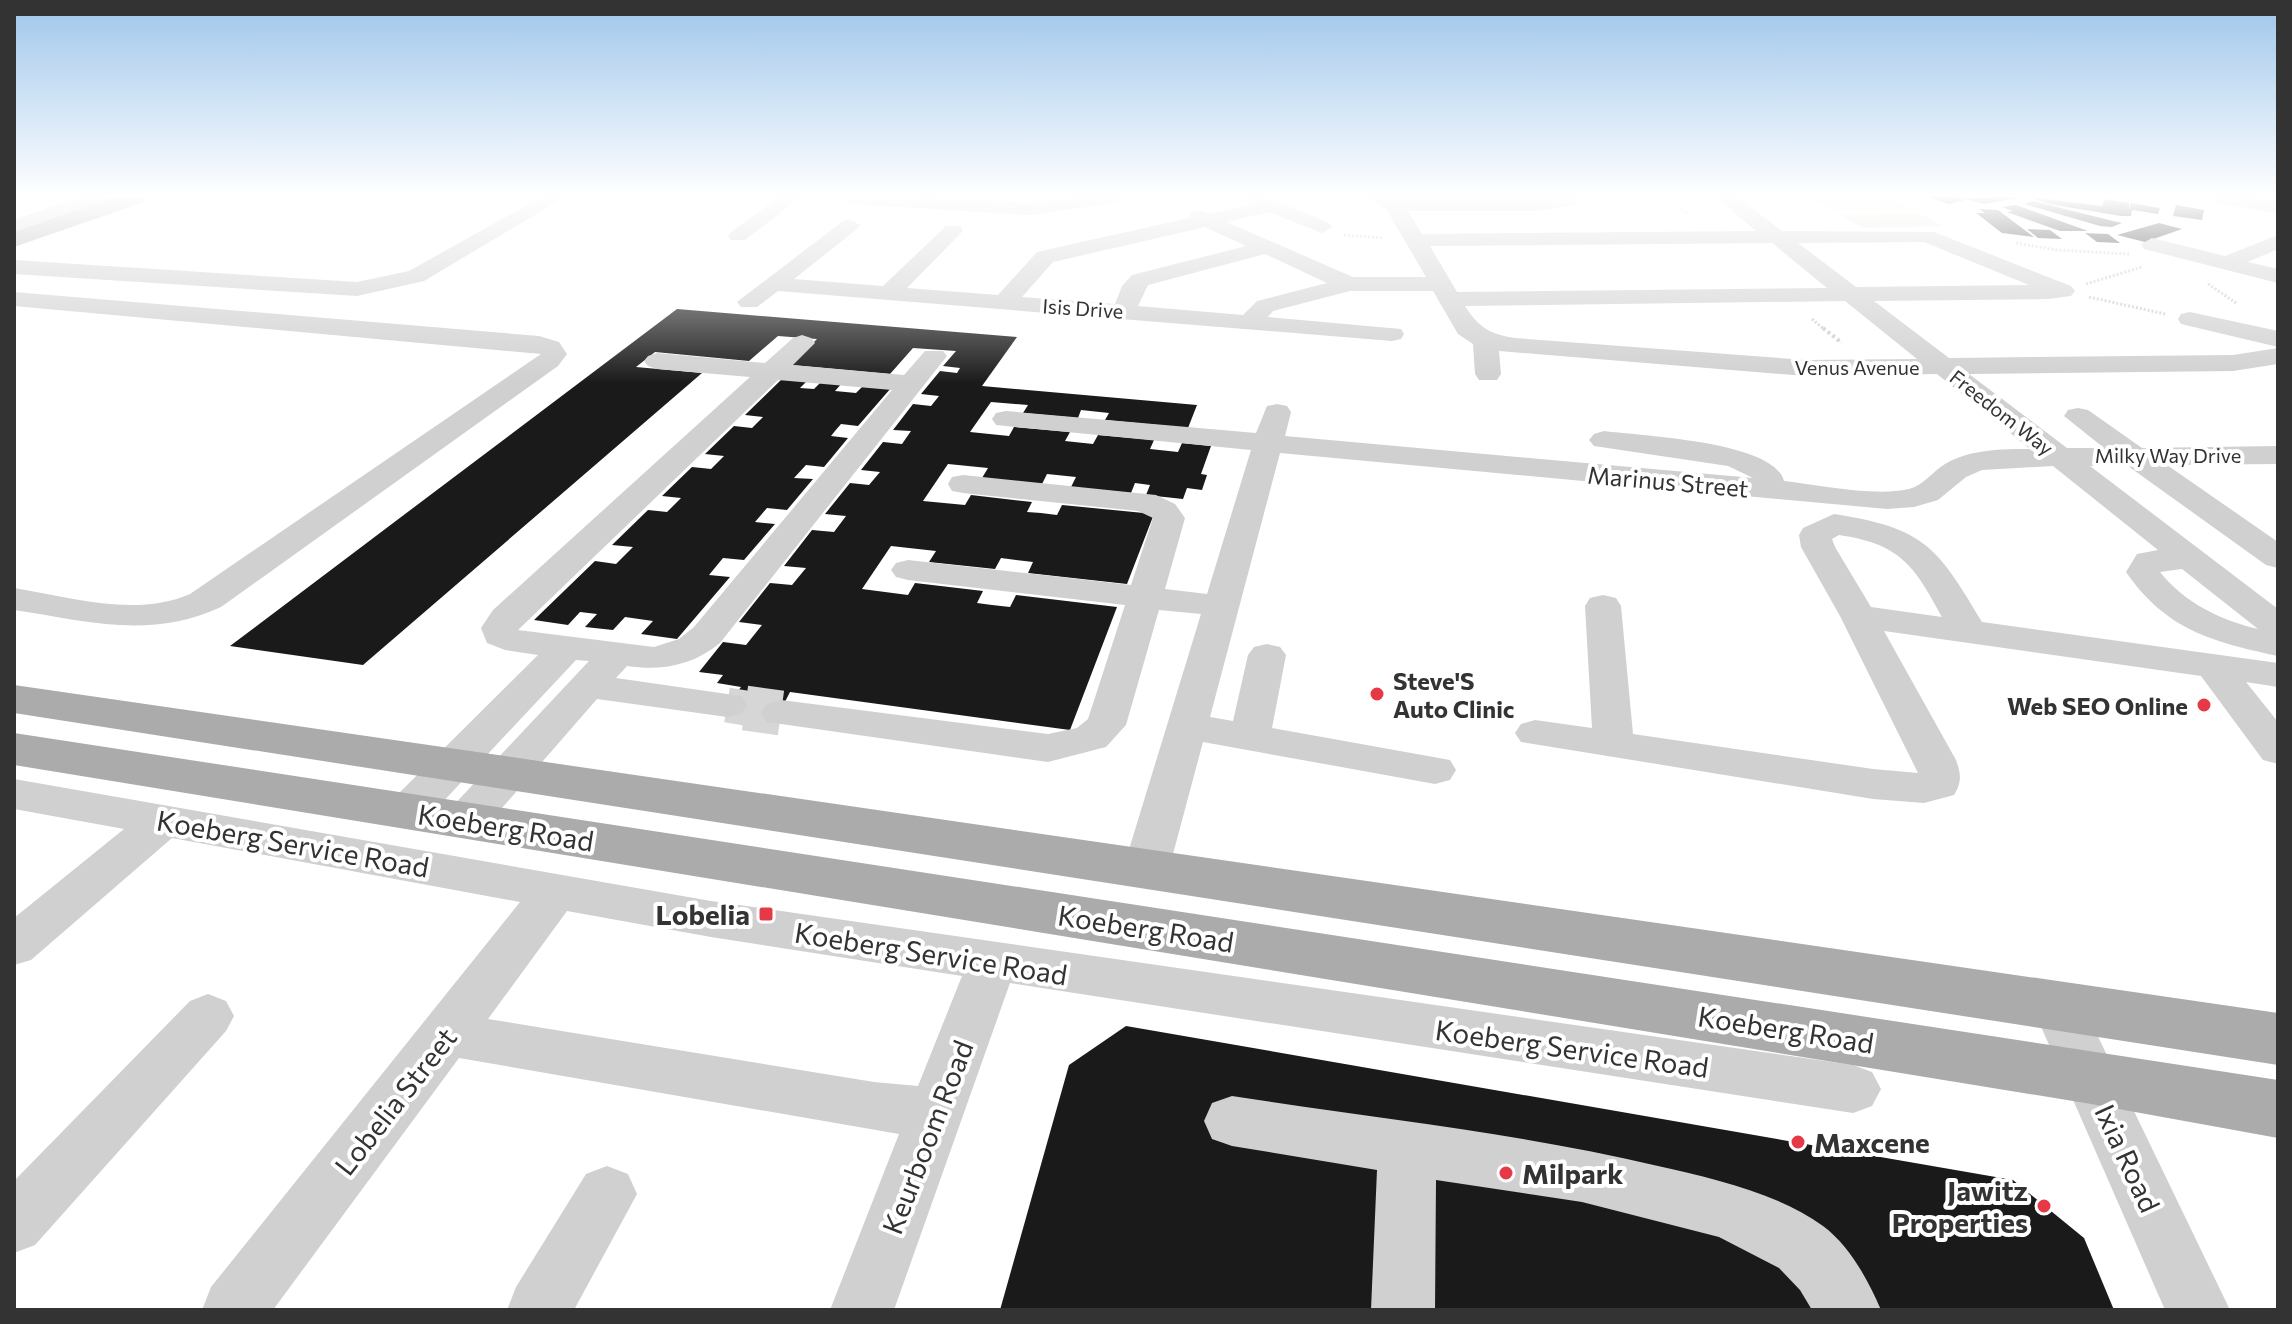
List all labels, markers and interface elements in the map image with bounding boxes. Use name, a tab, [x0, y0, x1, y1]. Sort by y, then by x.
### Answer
street label: Isis Drive	[1042, 293, 1124, 323]
street label: Venus Avenue	[1794, 355, 1920, 379]
street label: Freedom Way	[1946, 364, 2058, 460]
street label: Milky Way Drive	[2095, 443, 2241, 467]
street label: Marinus Street	[1586, 460, 1750, 502]
place label: Steve'S Auto Clinic	[1393, 666, 1515, 723]
marker: Steve'S Auto Clinic	[1368, 685, 1386, 703]
place label: Web SEO Online	[2007, 691, 2188, 720]
marker: Web SEO Online	[2195, 696, 2213, 714]
street label: Koeberg Road	[416, 796, 596, 858]
street label: Koeberg Service Road	[154, 802, 432, 884]
place label: Lobelia	[656, 897, 750, 931]
street label: Koeberg Road	[1056, 897, 1236, 959]
marker: Lobelia	[757, 905, 775, 923]
street label: Koeberg Service Road	[792, 915, 1070, 991]
street label: Koeberg Road	[1696, 998, 1876, 1060]
street label: Koeberg Service Road	[1433, 1012, 1711, 1084]
street label: Lobelia Street	[327, 1021, 463, 1181]
street label: Keurboom Road	[874, 1035, 980, 1239]
street label: Ixia Road	[2088, 1099, 2168, 1217]
place label: Maxcene	[1814, 1125, 1930, 1159]
marker: Maxcene	[1789, 1133, 1807, 1151]
place label: Milpark	[1522, 1156, 1623, 1190]
marker: Milpark	[1497, 1164, 1515, 1182]
place label: Jawitz Properties	[1892, 1173, 2028, 1239]
marker: Jawitz Properties	[2035, 1197, 2053, 1215]

